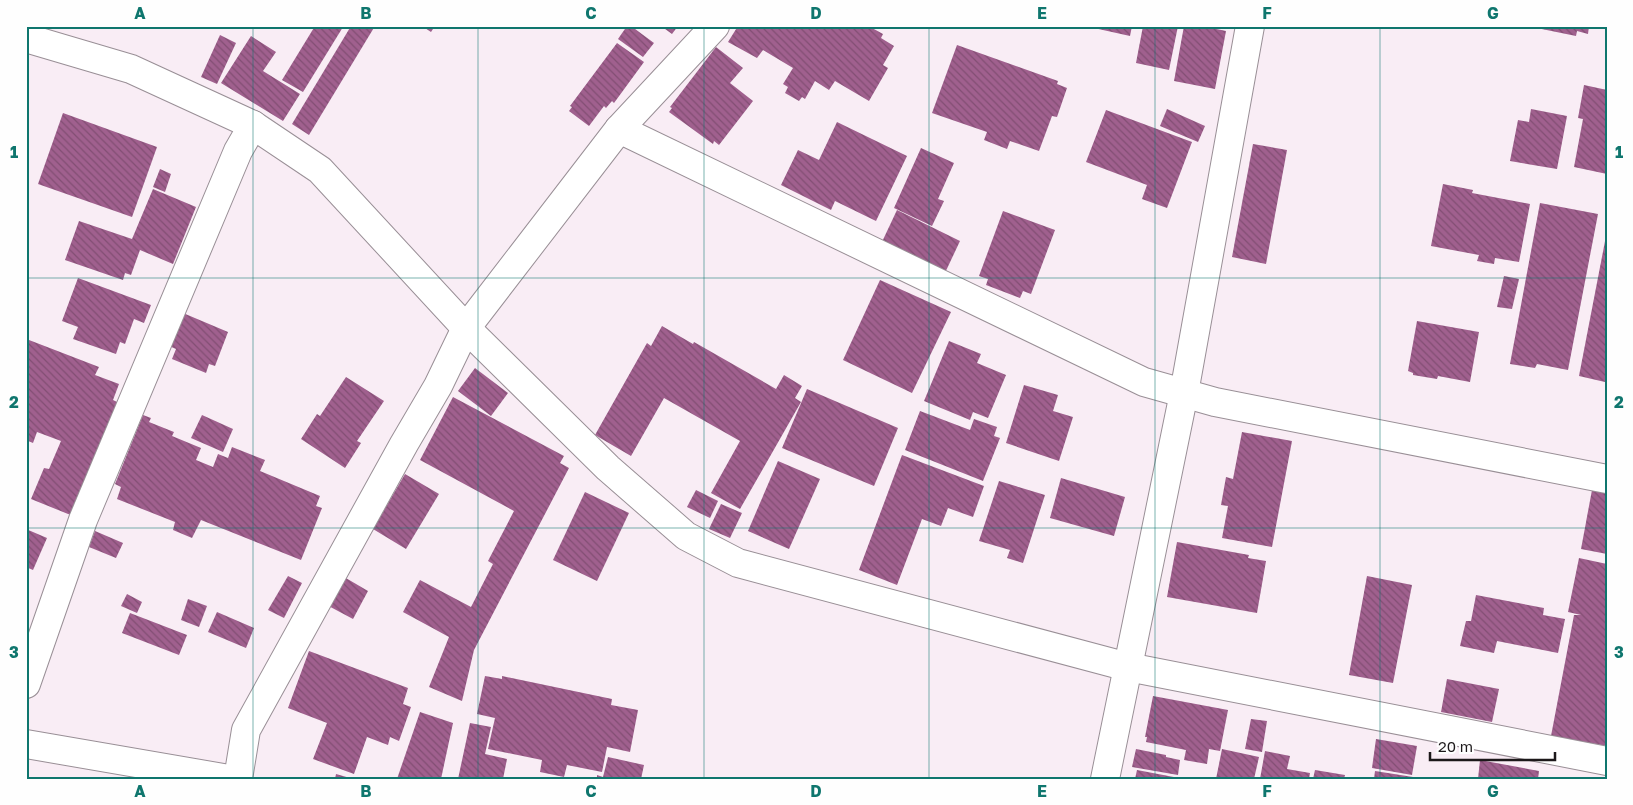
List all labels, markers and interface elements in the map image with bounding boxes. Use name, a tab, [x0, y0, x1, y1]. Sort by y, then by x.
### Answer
text: A	[134, 3, 146, 23]
text: B	[360, 3, 372, 23]
text: C	[585, 3, 597, 23]
text: D	[810, 3, 822, 23]
text: E	[1037, 3, 1047, 23]
text: F	[1262, 3, 1272, 23]
text: G	[1487, 3, 1499, 23]
text: 1	[10, 142, 18, 162]
text: 1	[1615, 142, 1623, 162]
text: 2	[9, 392, 19, 412]
text: 2	[1614, 392, 1624, 412]
text: 3	[9, 642, 19, 662]
text: 3	[1614, 642, 1624, 662]
scale bar	[1430, 730, 1556, 762]
text: 20 m	[1438, 737, 1473, 755]
text: A	[134, 781, 146, 801]
text: B	[360, 781, 372, 801]
text: C	[585, 781, 597, 801]
text: D	[810, 781, 822, 801]
text: E	[1037, 781, 1047, 801]
text: F	[1262, 781, 1272, 801]
text: G	[1487, 781, 1499, 801]

